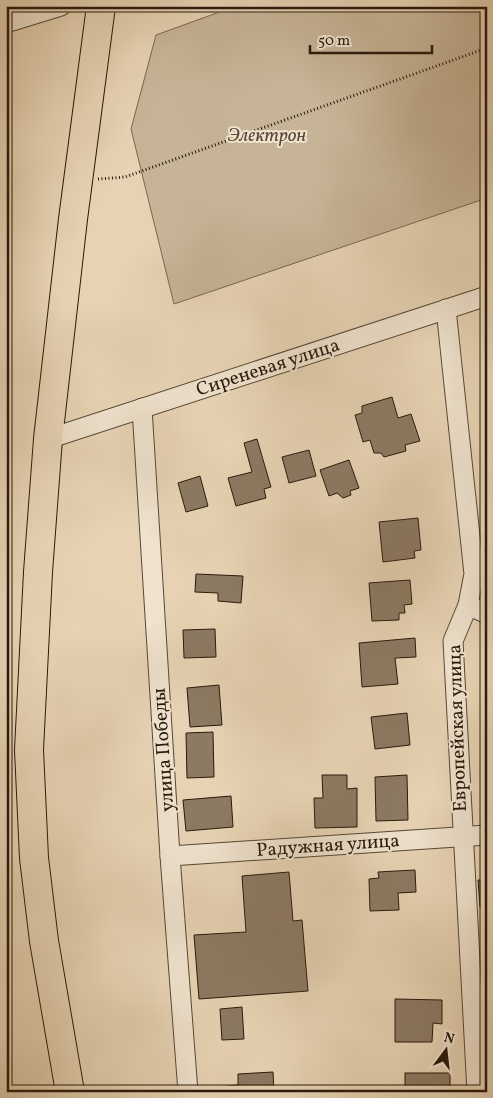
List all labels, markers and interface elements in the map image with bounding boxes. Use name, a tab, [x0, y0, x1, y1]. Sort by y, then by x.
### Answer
scale bar	[310, 22, 433, 54]
text: 50 m	[318, 31, 350, 52]
park label: Электрон	[228, 123, 306, 149]
street label: Сиреневая улица	[193, 333, 343, 403]
street label: Европейская улица	[442, 644, 474, 812]
street label: улица Победы	[147, 687, 181, 813]
street label: Радужная улица	[256, 828, 400, 864]
north arrow	[420, 1026, 470, 1076]
text: N	[442, 1028, 456, 1049]

